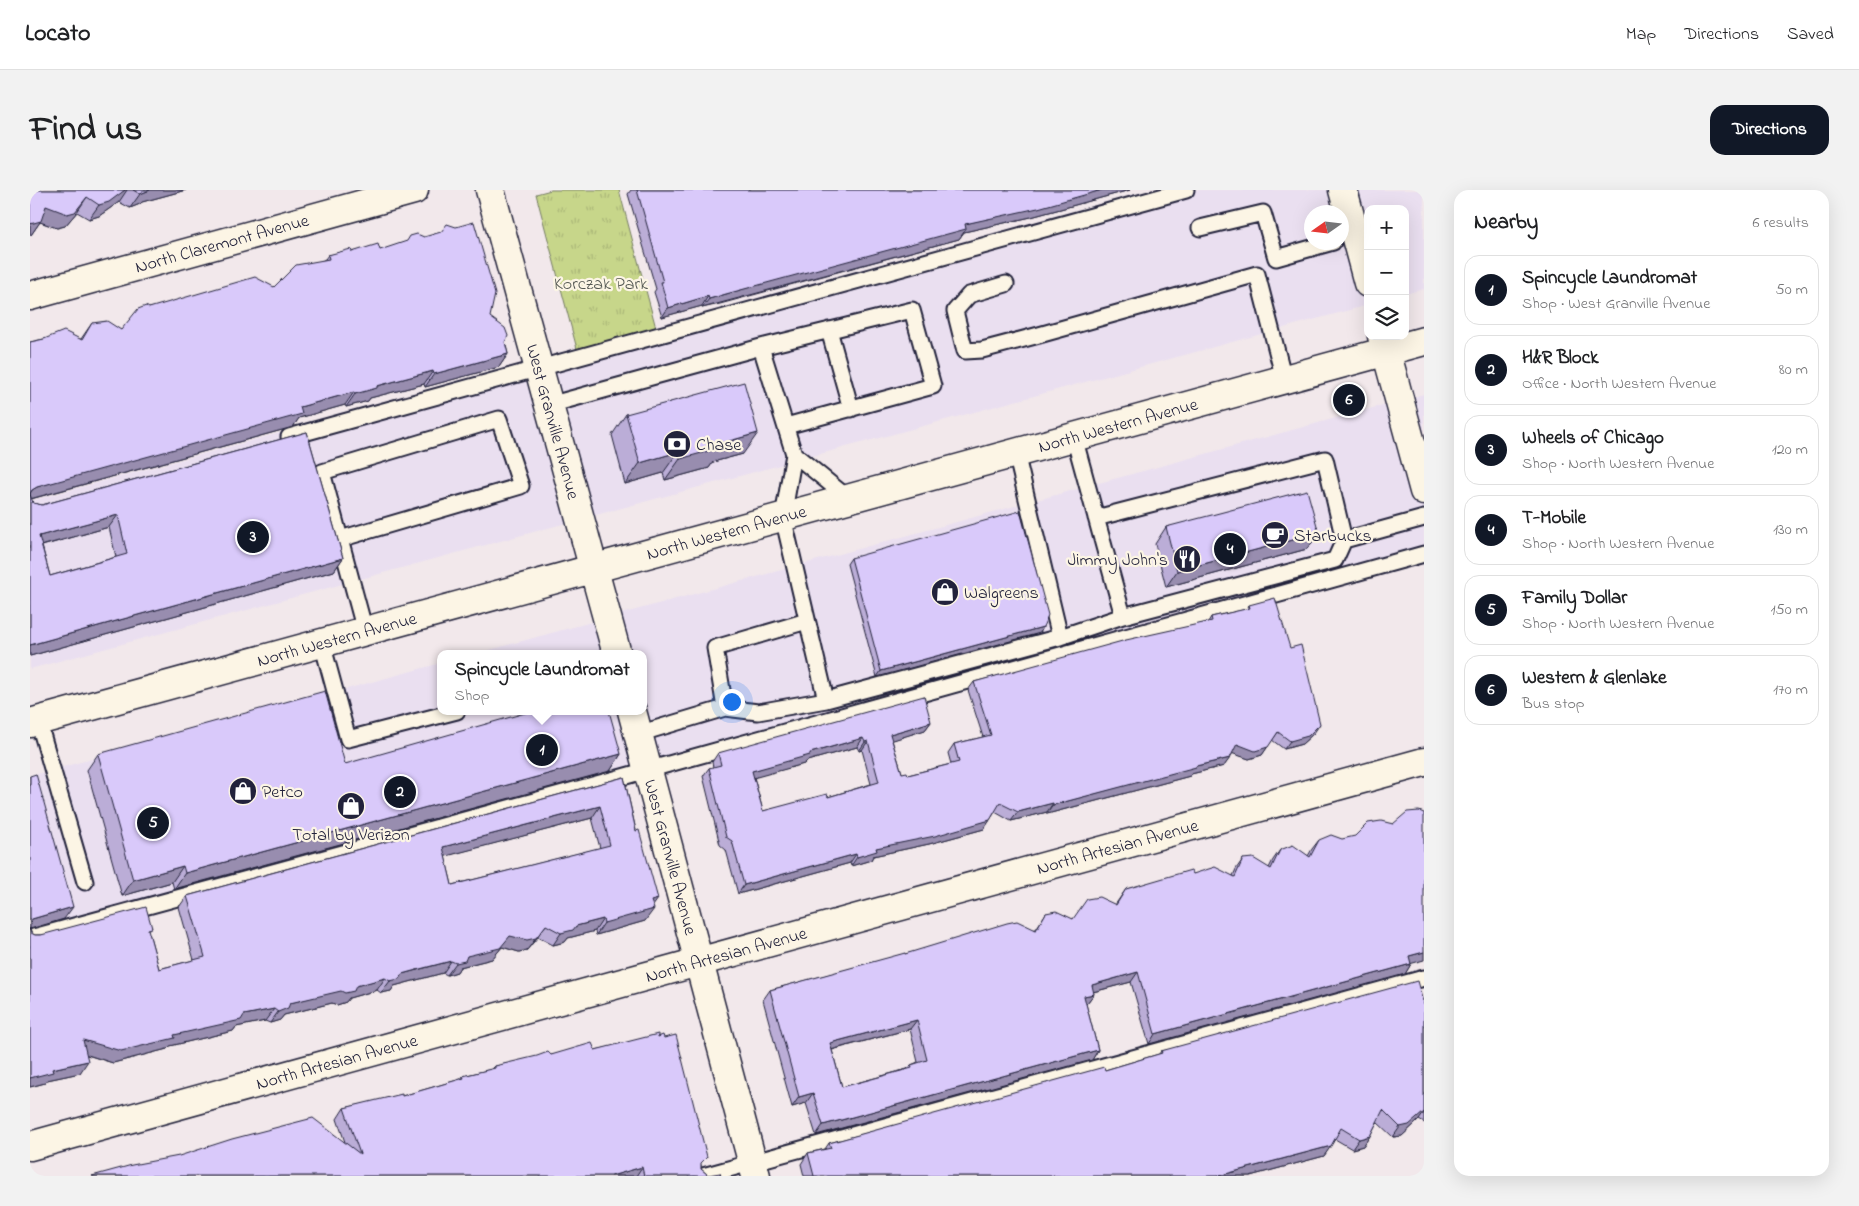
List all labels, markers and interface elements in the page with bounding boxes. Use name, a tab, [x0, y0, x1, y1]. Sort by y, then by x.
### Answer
text: Locato	[25, 17, 91, 52]
text: Map	[1626, 22, 1656, 48]
text: Directions	[1684, 22, 1759, 48]
text: Saved	[1787, 22, 1834, 48]
text: Find us	[30, 105, 142, 156]
button: Directions	[1710, 105, 1829, 155]
north arrow	[1304, 205, 1349, 250]
map controls	[1364, 205, 1409, 340]
button: +	[1364, 205, 1409, 250]
street label: North Claremont Avenue	[133, 208, 313, 281]
text: Nearby	[1474, 208, 1538, 238]
text: 6 results	[1752, 211, 1809, 235]
button: −	[1364, 250, 1409, 295]
text: Spincycle Laundromat	[1522, 265, 1697, 292]
park label: Korczak Park	[554, 272, 648, 298]
text: 1	[1488, 278, 1494, 302]
text: 50 m	[1776, 278, 1808, 302]
text: Shop · West Granville Avenue	[1522, 292, 1710, 316]
button: layers	[1364, 295, 1409, 340]
street label: West Granville Avenue	[518, 341, 585, 503]
text: H&R Block	[1522, 345, 1598, 372]
text: 2	[1487, 358, 1495, 382]
text: 80 m	[1779, 358, 1808, 382]
text: Office · North Western Avenue	[1522, 372, 1716, 396]
pin: 6	[1333, 381, 1365, 419]
street label: North Western Avenue	[1036, 392, 1202, 461]
text: Wheels of Chicago	[1522, 425, 1664, 452]
bank icon: Chase	[662, 429, 692, 459]
place label: Chase	[696, 433, 742, 459]
text: 3	[1488, 438, 1494, 462]
text: 120 m	[1772, 438, 1808, 462]
text: Shop · North Western Avenue	[1522, 452, 1714, 476]
street label: North Western Avenue	[644, 500, 810, 568]
text: T-Mobile	[1522, 505, 1586, 532]
pin: 3	[237, 518, 269, 556]
text: 4	[1488, 518, 1494, 542]
text: 130 m	[1773, 518, 1808, 542]
cafe icon: Starbucks	[1260, 520, 1290, 550]
place label: Starbucks	[1294, 524, 1372, 550]
pin: 4	[1214, 530, 1246, 568]
text: Shop · North Western Avenue	[1522, 532, 1714, 556]
restaurant icon: Jimmy John's	[1172, 544, 1202, 574]
place label: Jimmy John's	[1067, 548, 1168, 574]
shop icon: Walgreens	[930, 577, 960, 607]
place label: Walgreens	[964, 581, 1039, 608]
text: Family Dollar	[1522, 585, 1627, 612]
text: 5	[1486, 598, 1496, 622]
text: 150 m	[1770, 598, 1808, 622]
street label: North Western Avenue	[254, 606, 421, 675]
text: Shop · North Western Avenue	[1522, 612, 1714, 636]
popup	[437, 650, 647, 715]
text: Spincycle Laundromat	[454, 657, 630, 684]
text: Western & Glenlake	[1522, 665, 1667, 692]
text: 6	[1487, 678, 1495, 702]
text: 170 m	[1773, 678, 1808, 702]
text: Shop	[454, 684, 489, 708]
your location	[719, 689, 745, 715]
text: Bus stop	[1522, 692, 1585, 716]
pin: 1	[526, 731, 558, 769]
pin: 2	[384, 773, 416, 811]
shop icon: Petco	[228, 776, 258, 806]
street label: West Granville Avenue	[636, 777, 702, 939]
place label: Petco	[262, 780, 303, 806]
shop icon: Total by Verizon	[336, 791, 366, 821]
pin: 5	[137, 804, 169, 842]
street label: North Artesian Avenue	[1034, 813, 1203, 883]
place label: Total by Verizon	[292, 823, 410, 849]
street label: North Artesian Avenue	[643, 921, 811, 991]
street label: North Artesian Avenue	[253, 1029, 422, 1098]

